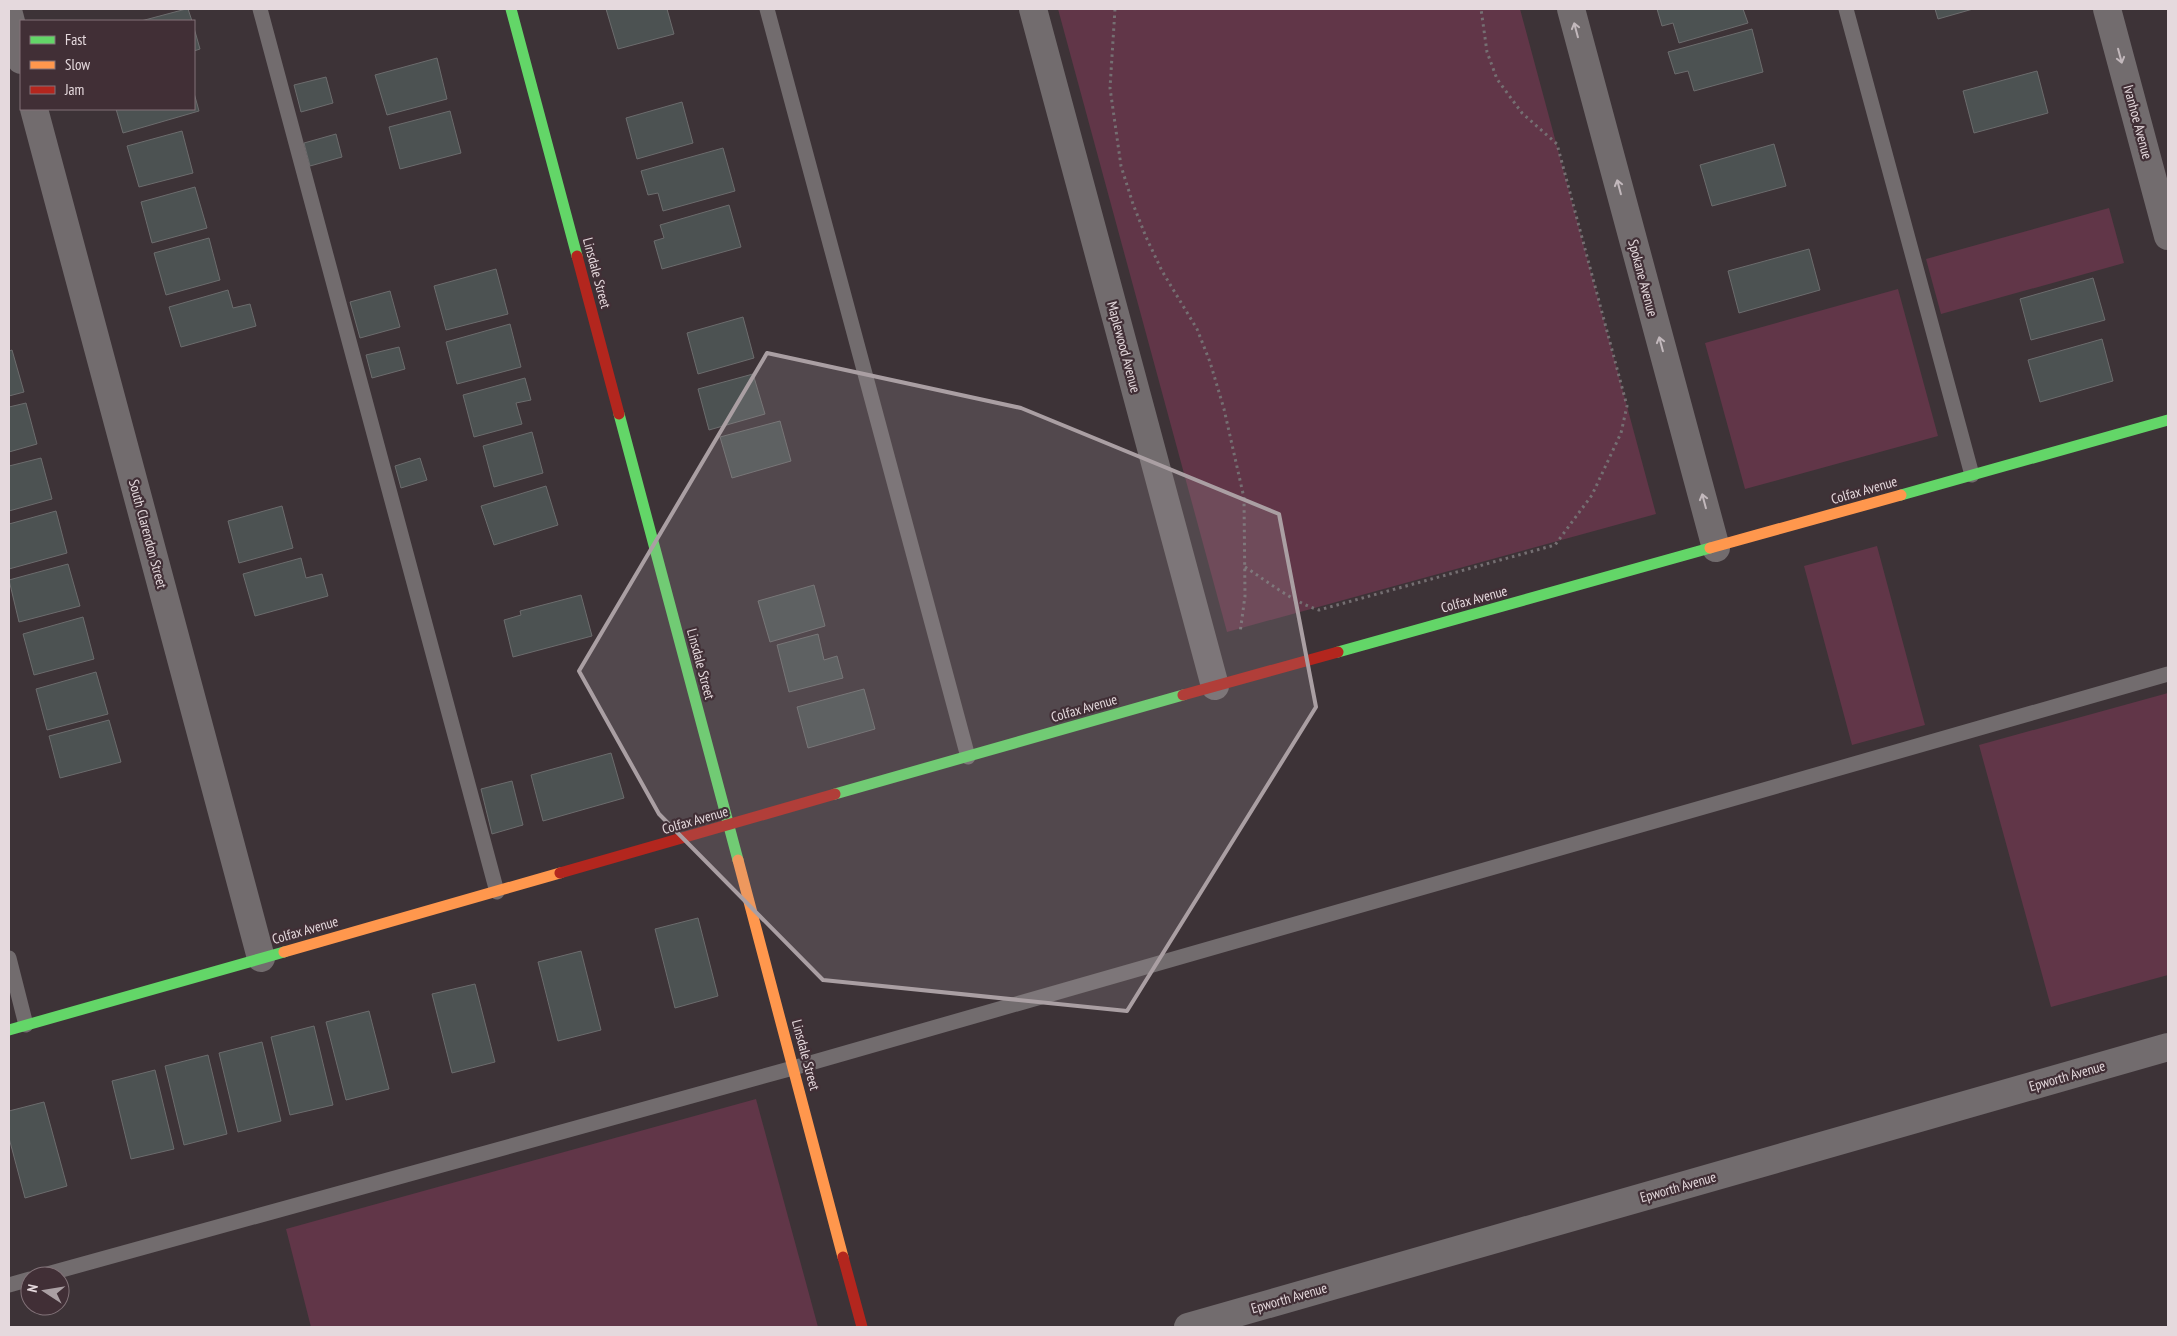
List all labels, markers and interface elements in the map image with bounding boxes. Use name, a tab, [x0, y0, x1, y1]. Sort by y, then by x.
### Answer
legend	[20, 20, 195, 110]
one-way arrow	[1571, 22, 1581, 38]
text: Fast	[65, 30, 86, 49]
one-way arrow	[2116, 47, 2125, 63]
text: Slow	[65, 55, 90, 74]
text: Jam	[64, 80, 84, 99]
street label: Ivanhoe Avenue	[2119, 83, 2157, 161]
one-way arrow	[1613, 179, 1623, 195]
street label: Linsdale Street	[579, 236, 615, 310]
street label: Spokane Avenue	[1624, 237, 1662, 319]
street label: Maplewood Avenue	[1103, 299, 1145, 395]
one-way arrow	[1656, 336, 1665, 352]
street label: Colfax Avenue	[1829, 472, 1899, 508]
street label: South Clarendon Street	[125, 477, 171, 591]
one-way arrow	[1698, 493, 1708, 509]
street label: Colfax Avenue	[1439, 581, 1509, 616]
street label: Linsdale Street	[683, 627, 719, 701]
street label: Colfax Avenue	[1049, 690, 1119, 726]
street label: Colfax Avenue	[660, 802, 730, 838]
street label: Colfax Avenue	[270, 912, 340, 948]
street label: Linsdale Street	[788, 1018, 824, 1092]
street label: Epworth Avenue	[2027, 1056, 2107, 1095]
street label: Epworth Avenue	[1638, 1167, 1718, 1206]
north arrow	[20, 1266, 70, 1316]
street label: Epworth Avenue	[1249, 1278, 1329, 1317]
text: N	[23, 1283, 42, 1294]

